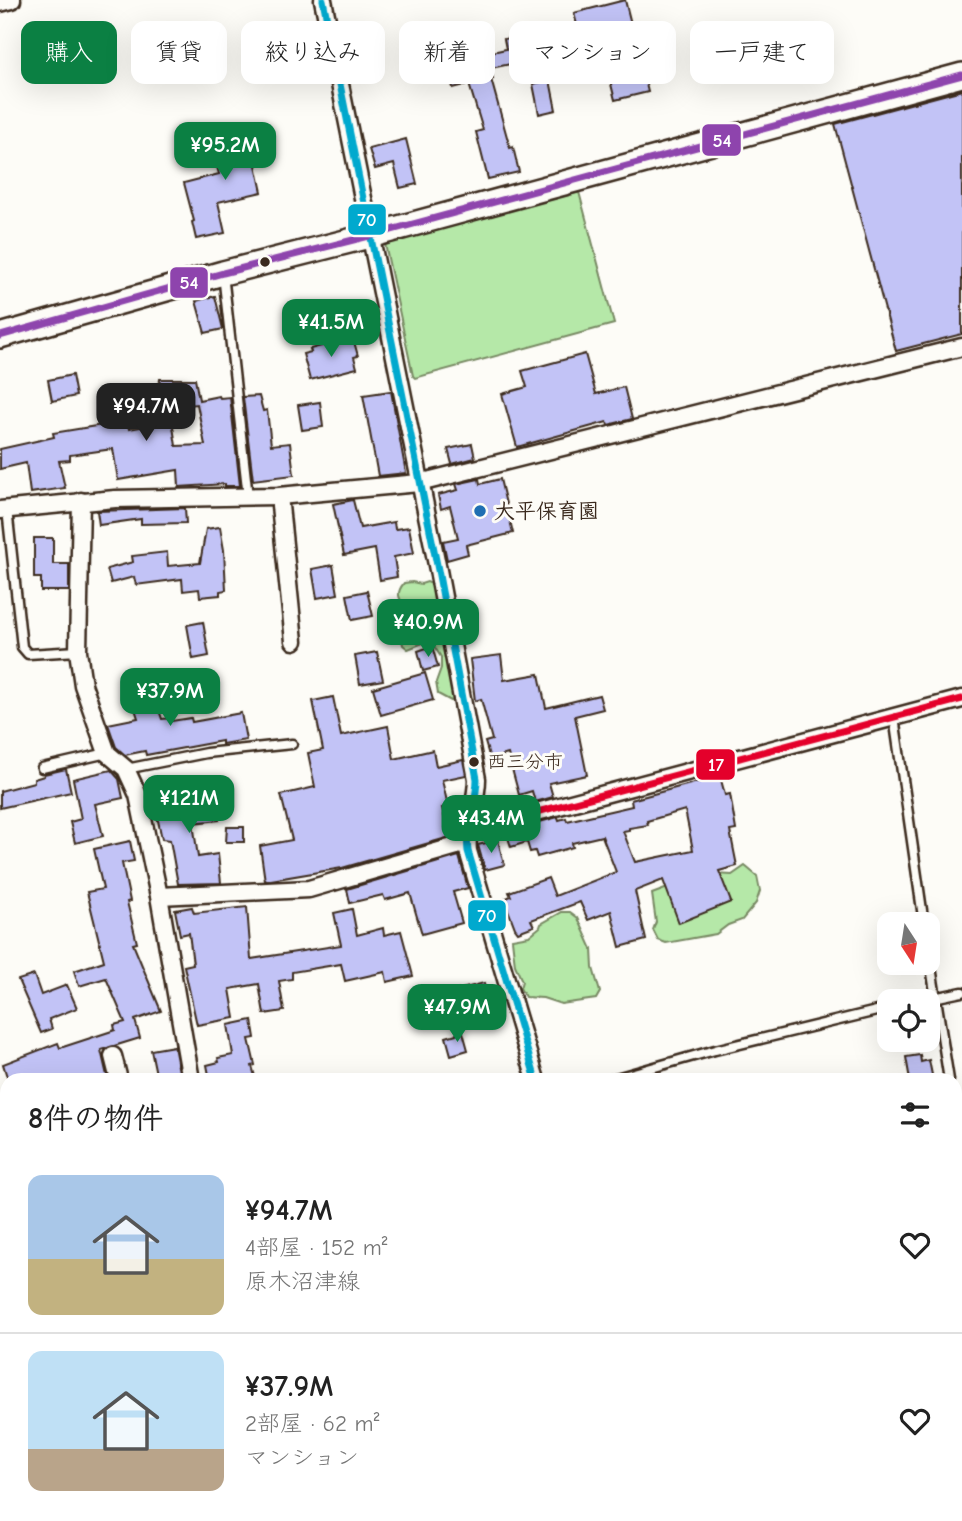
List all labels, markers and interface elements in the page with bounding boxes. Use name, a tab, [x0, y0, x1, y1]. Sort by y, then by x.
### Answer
chip: 購入	[21, 21, 117, 84]
chip: 賃貸	[131, 21, 227, 84]
chip: 絞り込み	[241, 21, 385, 84]
chip: 新着	[399, 21, 495, 84]
chip: マンション	[509, 21, 676, 84]
chip: 一戸建て	[690, 21, 834, 84]
pin: ¥95.2M	[168, 122, 282, 182]
line badge: 54	[701, 123, 742, 157]
text: 54	[712, 130, 732, 152]
text: ¥95.2M	[190, 131, 260, 158]
line badge: 70	[347, 203, 387, 236]
text: 70	[357, 209, 377, 231]
unlabelled marker	[258, 255, 272, 269]
line badge: 54	[169, 266, 209, 299]
text: 54	[179, 272, 199, 294]
pin: ¥41.5M	[274, 300, 388, 359]
text: ¥41.5M	[298, 308, 364, 335]
pin: ¥94.7M	[89, 384, 203, 443]
text: ¥94.7M	[112, 392, 180, 419]
place label: 大平保育園	[494, 499, 599, 523]
marker: 大平保育園	[472, 503, 488, 519]
pin: ¥40.9M	[371, 600, 485, 659]
text: ¥40.9M	[393, 608, 463, 635]
pin: ¥37.9M	[113, 668, 227, 728]
text: ¥37.9M	[136, 677, 204, 704]
line badge: 17	[695, 748, 736, 781]
place label: 西三分市	[487, 751, 563, 773]
text: 17	[708, 754, 724, 776]
marker: 西三分市	[467, 755, 481, 769]
pin: ¥121M	[140, 776, 238, 835]
text: ¥121M	[159, 784, 219, 811]
pin: ¥43.4M	[434, 796, 548, 855]
text: ¥43.4M	[458, 804, 524, 831]
line badge: 70	[467, 899, 507, 932]
text: 70	[477, 905, 497, 927]
north arrow	[877, 912, 940, 975]
map controls	[877, 912, 940, 1052]
pin: ¥47.9M	[400, 984, 514, 1044]
button: locate	[877, 989, 940, 1052]
text: ¥47.9M	[423, 993, 491, 1020]
icon: filters	[896, 1096, 934, 1134]
text: 8件の物件	[28, 1101, 163, 1136]
text: ¥94.7M	[245, 1193, 333, 1228]
icon: home	[84, 1203, 168, 1287]
icon: heart	[896, 1226, 934, 1264]
text: 4部屋 · 152 m²	[245, 1234, 388, 1261]
text: 原木沼津線	[245, 1268, 360, 1295]
text: ¥37.9M	[245, 1369, 333, 1404]
icon: home	[84, 1379, 168, 1463]
icon: heart	[896, 1402, 934, 1440]
text: 2部屋 · 62 m²	[245, 1410, 379, 1437]
text: マンション	[245, 1444, 359, 1471]

